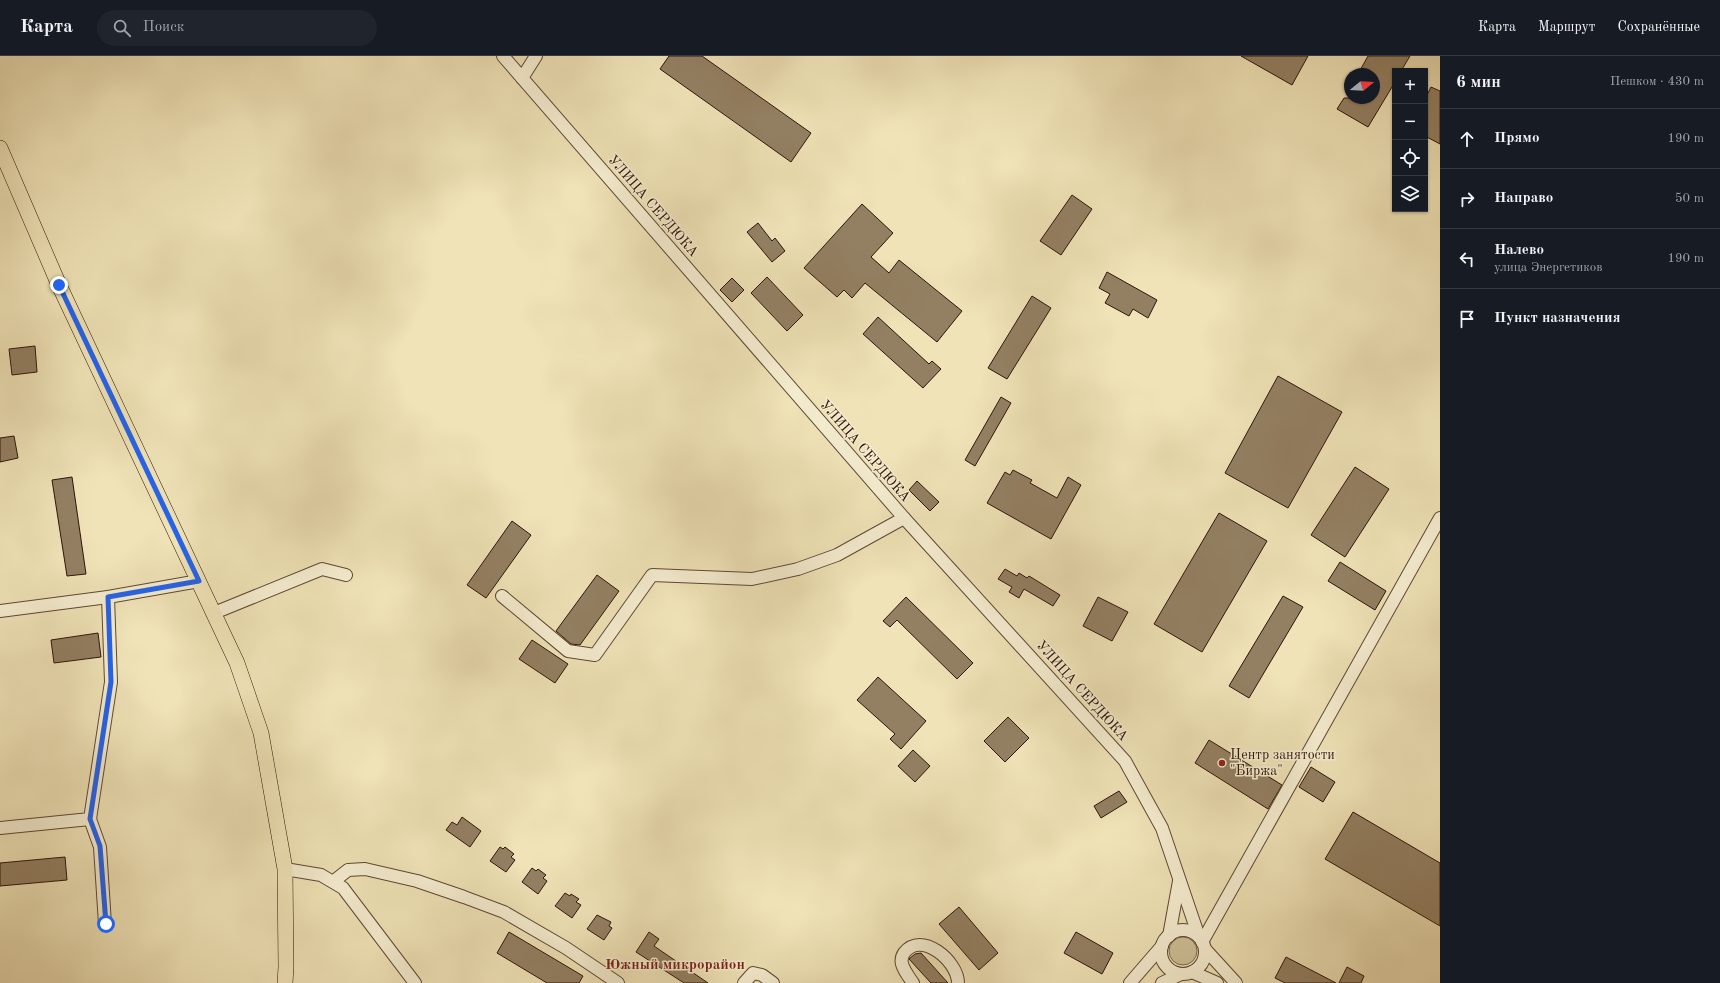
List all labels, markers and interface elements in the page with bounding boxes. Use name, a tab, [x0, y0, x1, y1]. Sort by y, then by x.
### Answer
search box	[97, 10, 377, 46]
icon: search	[111, 17, 133, 39]
text: Карта	[20, 18, 73, 37]
text: Поиск	[143, 20, 184, 35]
text: Карта	[1478, 20, 1516, 34]
text: Маршрут	[1538, 20, 1595, 34]
text: Сохранённые	[1617, 20, 1700, 34]
north arrow	[1344, 68, 1380, 104]
map controls	[1392, 68, 1428, 212]
button: +	[1392, 68, 1428, 104]
text: 6 мин	[1456, 74, 1501, 91]
text: Пешком · 430 m	[1610, 75, 1704, 88]
button: −	[1392, 104, 1428, 140]
icon: ahead	[1456, 128, 1478, 150]
text: Прямо	[1494, 131, 1540, 146]
text: 190 m	[1667, 132, 1704, 145]
button: locate	[1392, 140, 1428, 176]
street label: УЛИЦА СЕРДЮКА	[605, 153, 701, 260]
button: layers	[1392, 176, 1428, 212]
icon: right	[1456, 188, 1478, 210]
text: Направо	[1494, 191, 1553, 206]
text: 50 m	[1675, 192, 1704, 205]
text: Налево	[1494, 243, 1544, 258]
icon: left	[1456, 248, 1478, 270]
text: 190 m	[1667, 252, 1704, 265]
text: улица Энергетиков	[1494, 261, 1602, 274]
route end	[50, 276, 68, 294]
icon: arrive	[1456, 308, 1478, 330]
text: Пункт назначения	[1494, 311, 1621, 326]
street label: УЛИЦА СЕРДЮКА	[817, 398, 913, 505]
street label: УЛИЦА СЕРДЮКА	[1033, 638, 1131, 744]
place label: Центр занятости "Биржа"	[1230, 748, 1335, 778]
marker: Центр занятости "Биржа"	[1217, 758, 1227, 768]
route start	[97, 915, 115, 933]
district label: Южный микрорайон	[605, 958, 745, 973]

